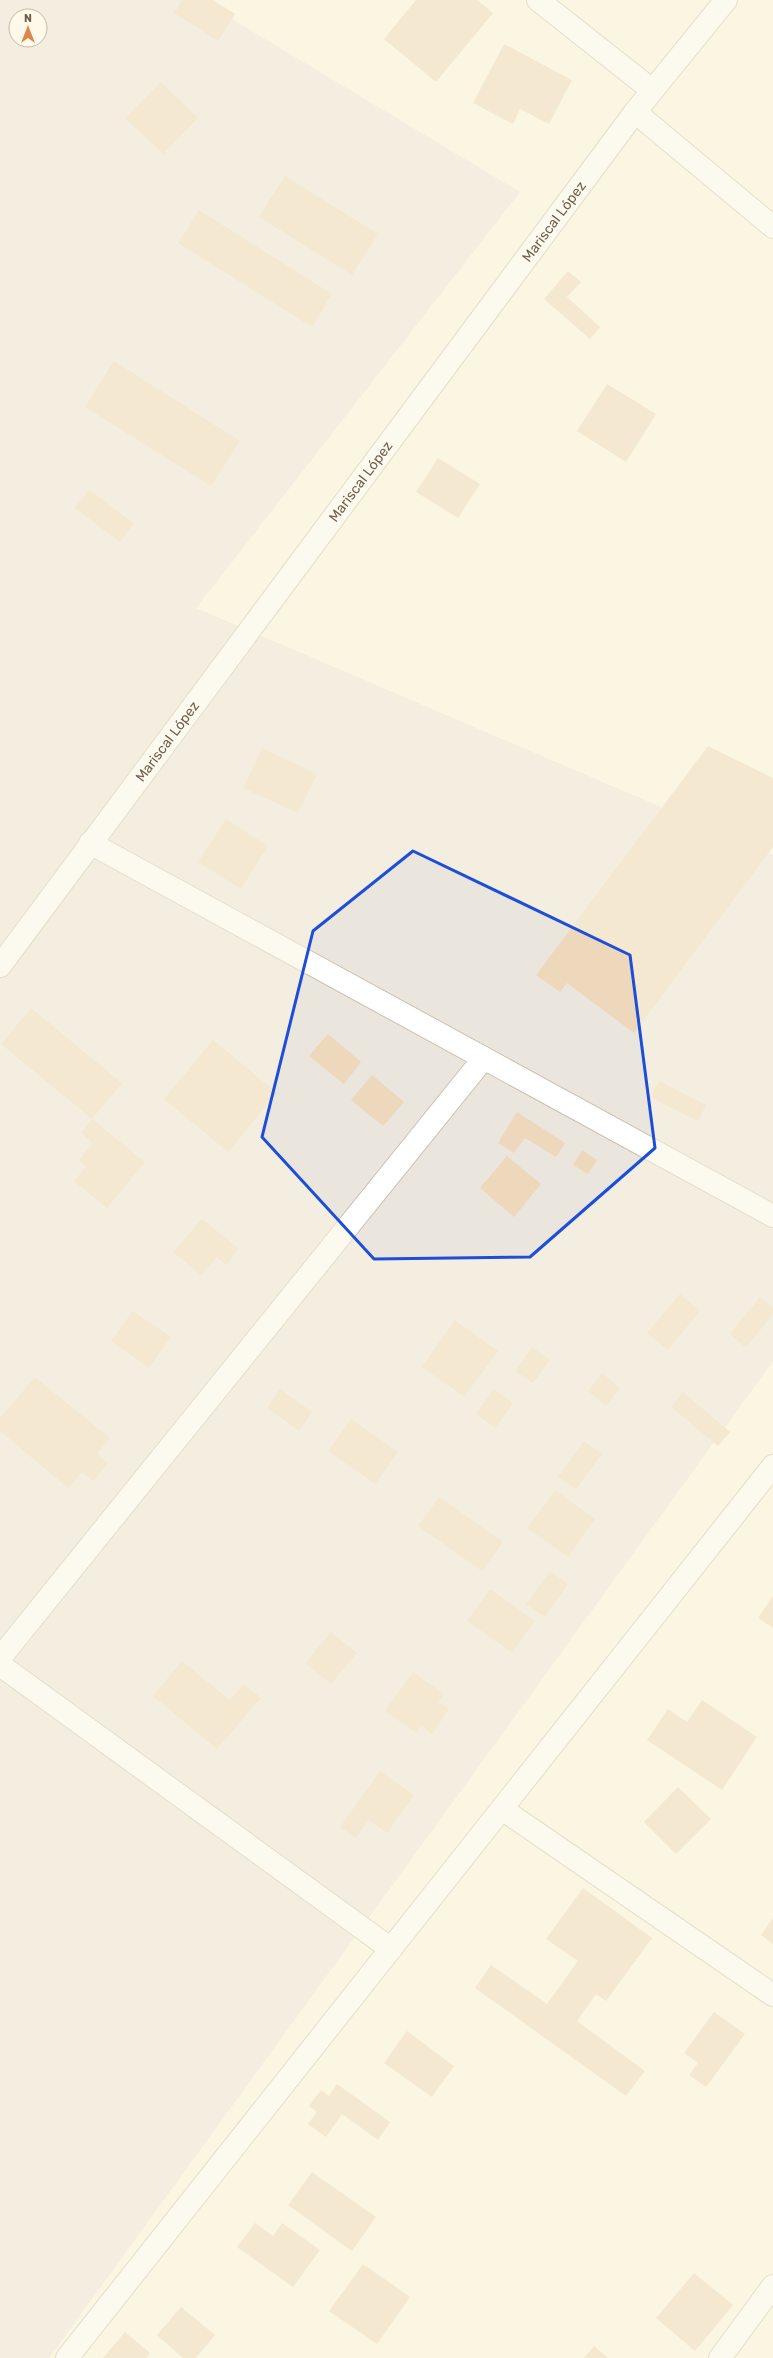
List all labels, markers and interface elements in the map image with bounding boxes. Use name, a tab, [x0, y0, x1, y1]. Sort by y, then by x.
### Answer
north arrow	[8, 8, 48, 48]
text: N	[24, 12, 32, 25]
street label: Mariscal López	[518, 178, 589, 265]
street label: Mariscal López	[325, 438, 396, 525]
street label: Mariscal López	[132, 698, 203, 785]

